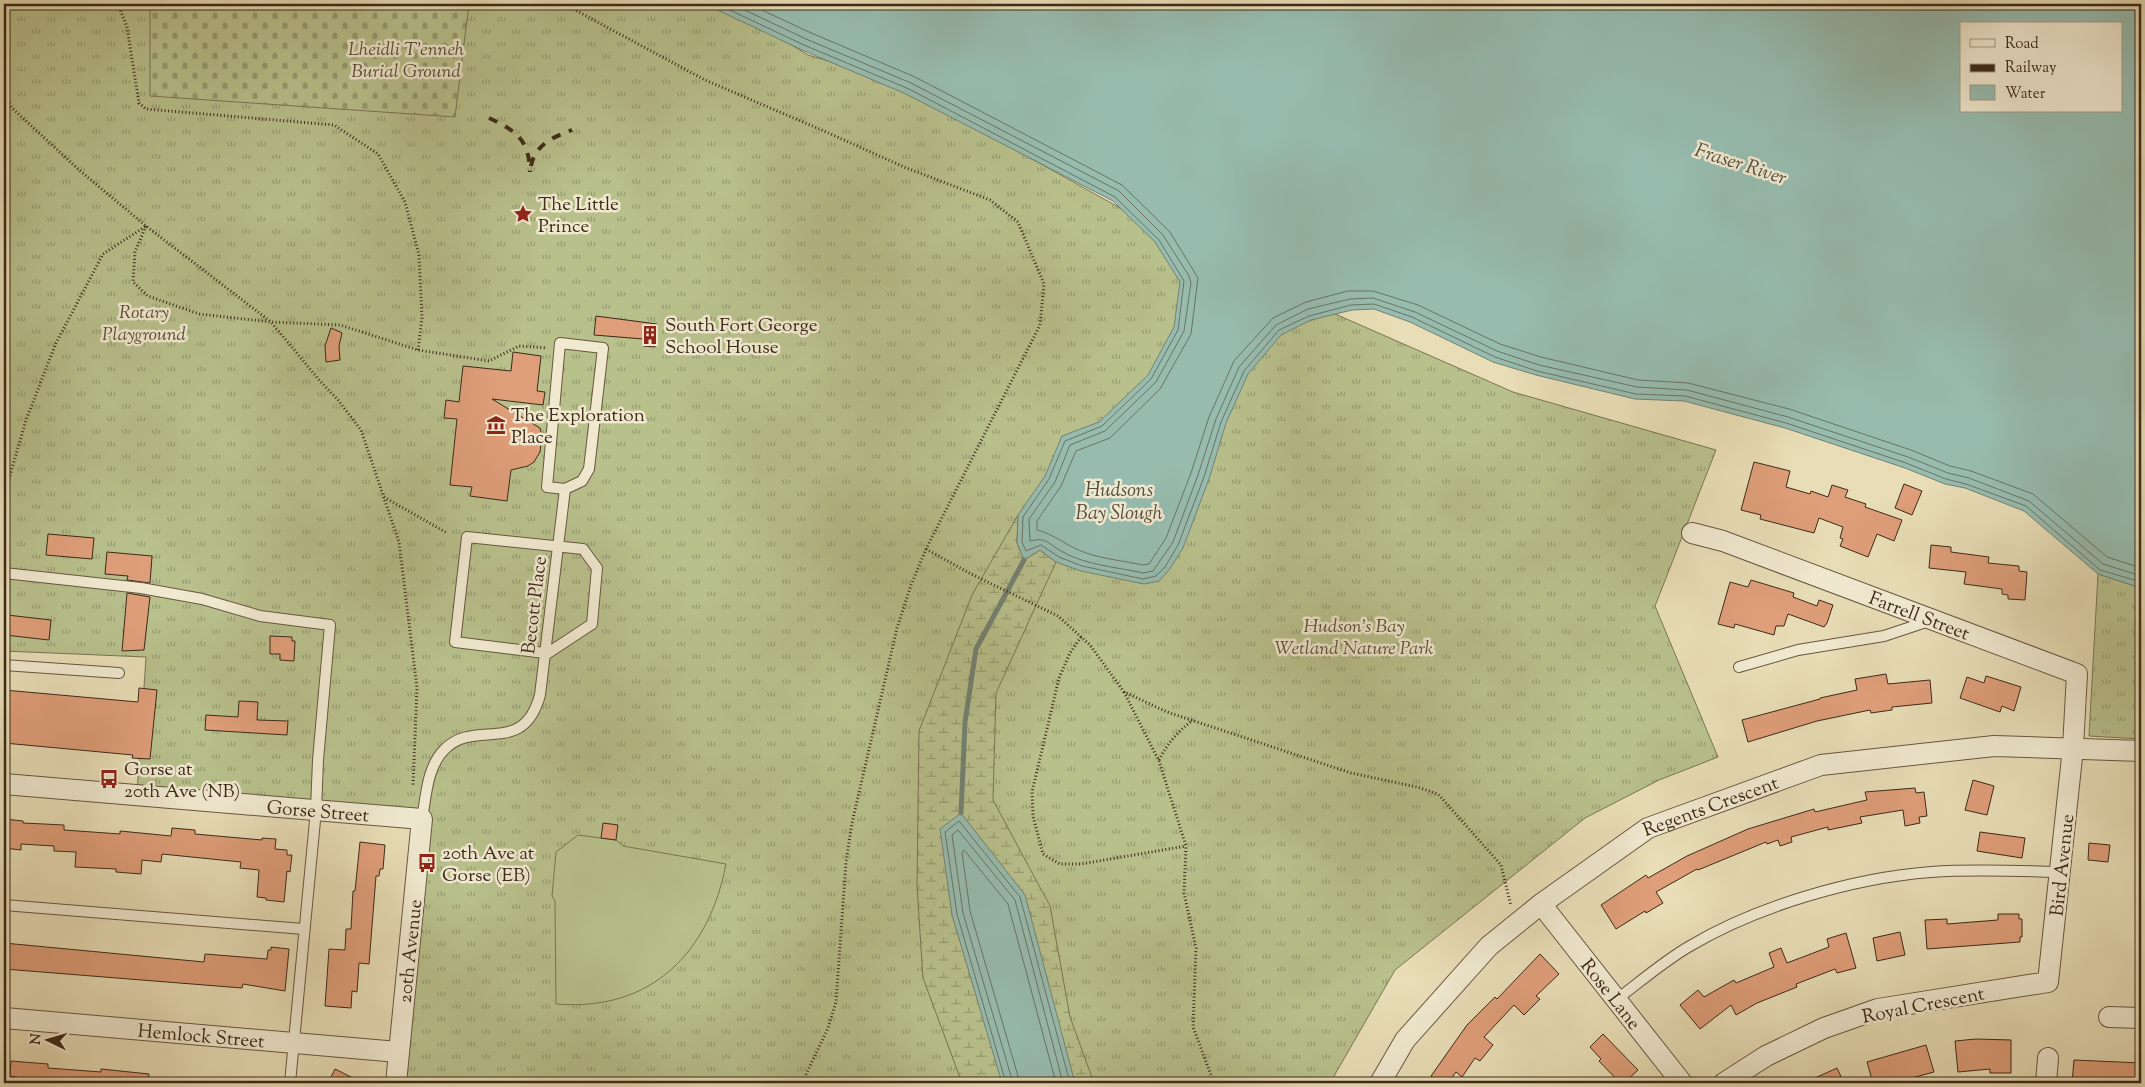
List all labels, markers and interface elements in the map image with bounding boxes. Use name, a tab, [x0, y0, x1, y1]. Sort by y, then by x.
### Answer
legend	[1960, 22, 2122, 112]
text: Road	[2005, 34, 2039, 55]
park label: Lheidli T'enneh Burial Ground	[348, 37, 465, 86]
text: Railway	[2005, 58, 2057, 79]
text: Water	[2005, 84, 2046, 105]
water label: Fraser River	[1691, 137, 1790, 194]
place label: The Little Prince	[538, 192, 619, 241]
place icon: The Little Prince	[512, 203, 534, 225]
park label: Rotary Playground	[102, 300, 187, 349]
place label: South Fort George School House	[665, 313, 818, 362]
building icon: South Fort George School House	[639, 324, 661, 346]
place label: The Exploration Place	[511, 403, 645, 452]
museum icon: The Exploration Place	[485, 414, 507, 436]
water label: Hudsons Bay Slough	[1076, 477, 1163, 529]
street label: Becott Place	[516, 555, 555, 656]
street label: Farrell Street	[1865, 586, 1973, 649]
park label: Hudson's Bay Wetland Nature Park	[1275, 614, 1434, 663]
place label: Gorse at 20th Ave (NB)	[124, 757, 240, 806]
bus stop icon: Gorse at 20th Ave (NB)	[98, 768, 120, 790]
street label: Regents Crescent	[1639, 770, 1783, 845]
street label: Gorse Street	[265, 795, 370, 831]
street label: Bird Avenue	[2045, 813, 2082, 918]
place label: 20th Ave at Gorse (EB)	[442, 841, 535, 890]
bus stop icon: 20th Ave at Gorse (EB)	[416, 852, 438, 874]
street label: 20th Avenue	[393, 898, 430, 1004]
street label: Rose Lane	[1573, 954, 1646, 1037]
street label: Royal Crescent	[1860, 981, 1987, 1032]
north arrow	[22, 1014, 72, 1064]
street label: Hemlock Street	[137, 1019, 266, 1056]
text: N	[27, 1033, 47, 1045]

